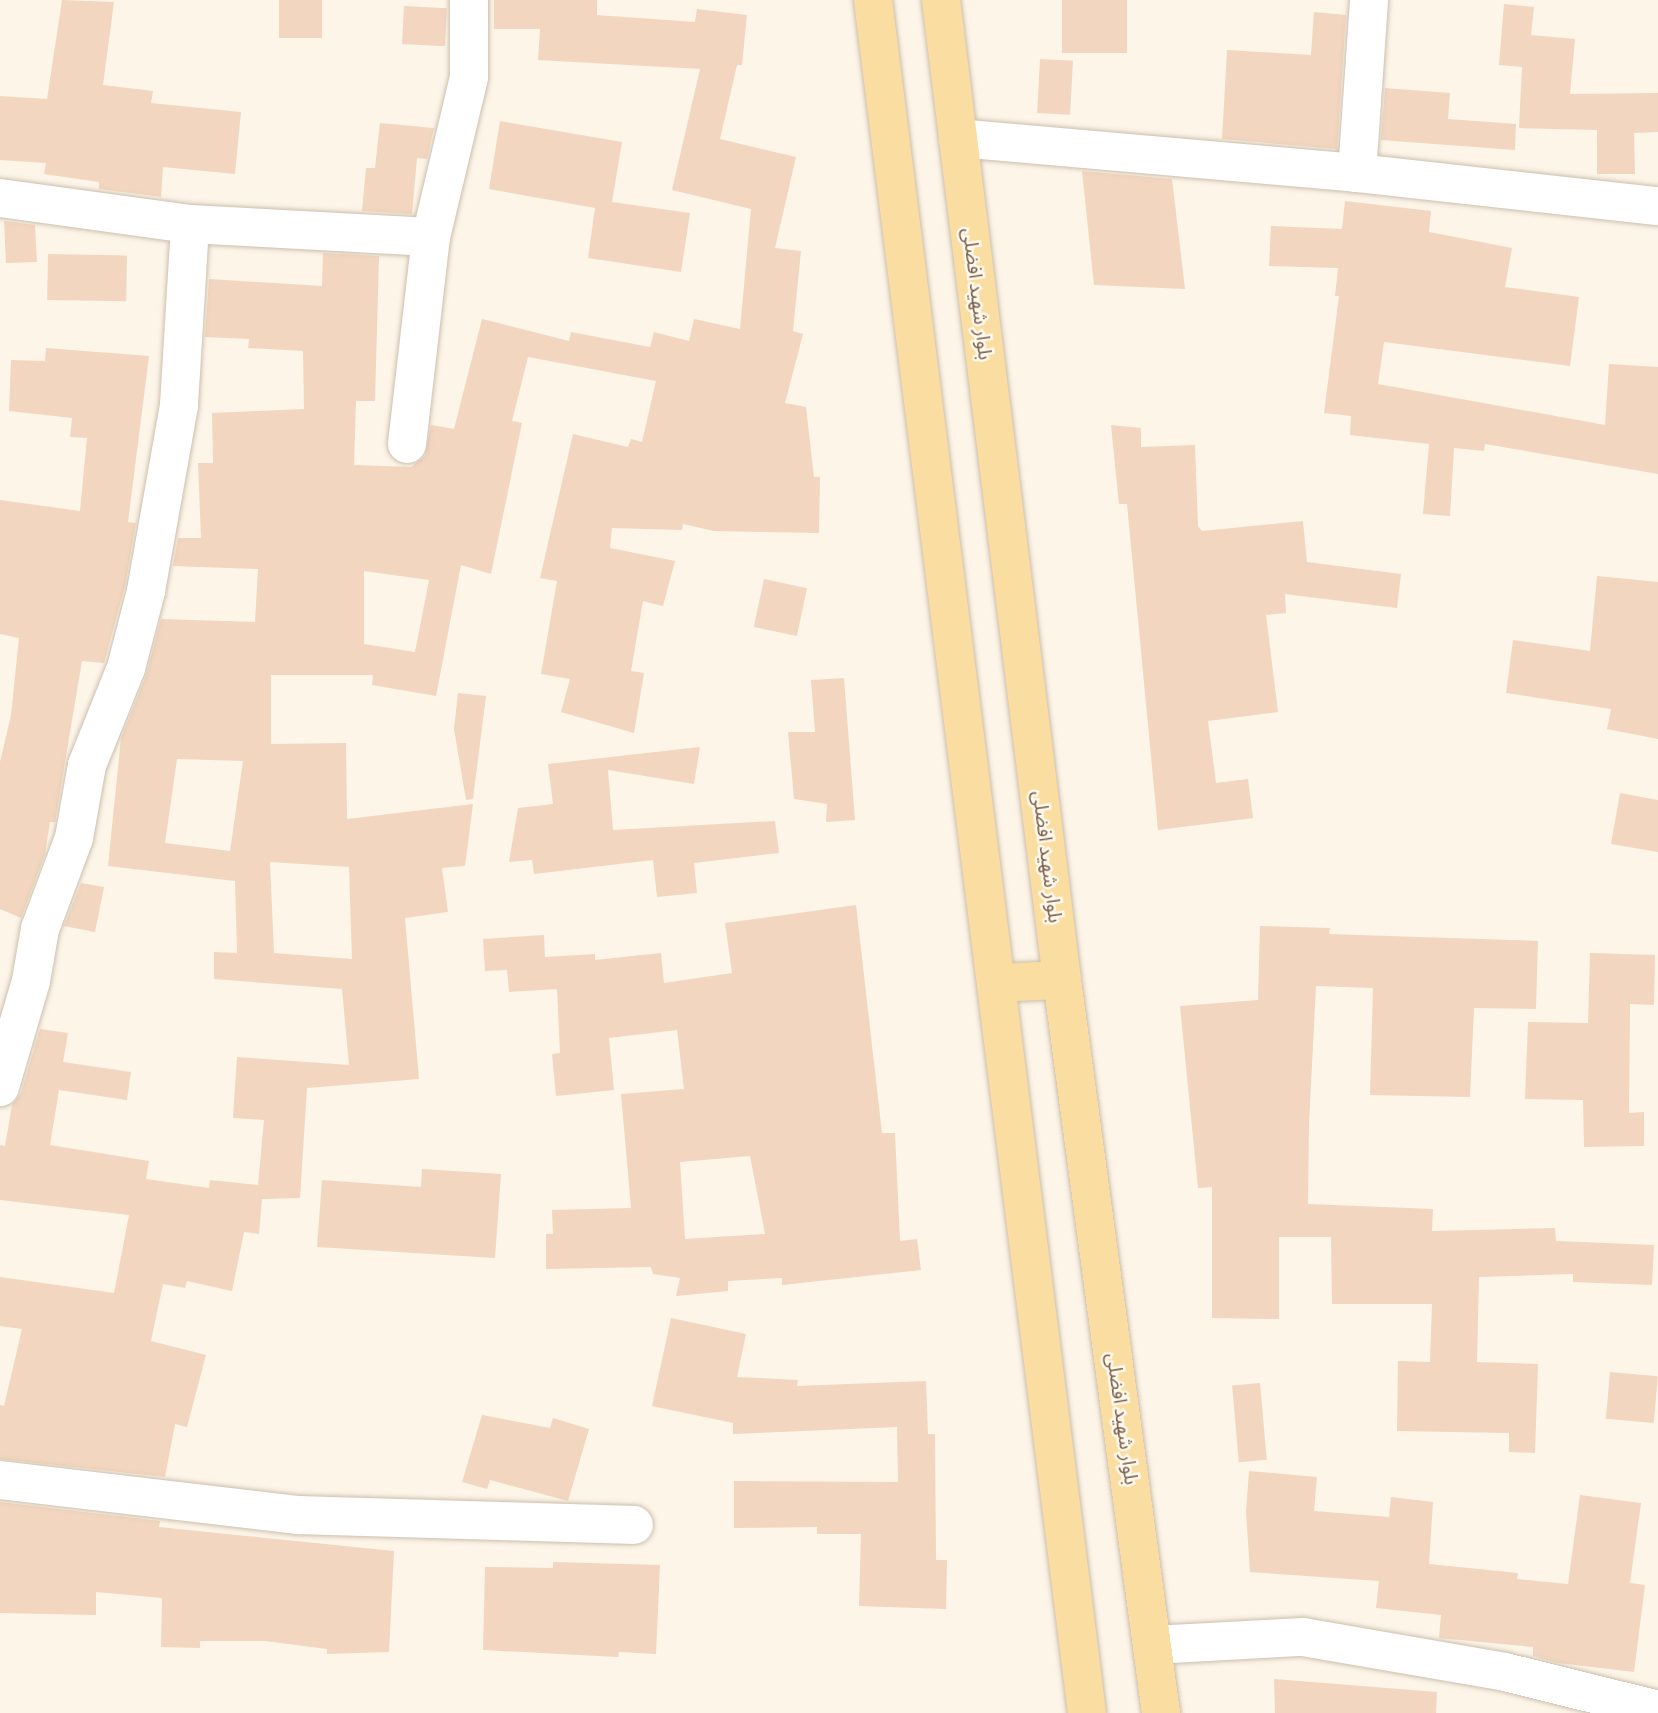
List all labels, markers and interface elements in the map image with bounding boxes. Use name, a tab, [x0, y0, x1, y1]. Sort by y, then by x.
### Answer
street label: بلوار شهید افضلی	[958, 227, 996, 361]
street label: بلوار شهید افضلی	[1028, 790, 1066, 924]
street label: بلوار شهید افضلی	[1101, 1352, 1143, 1486]

